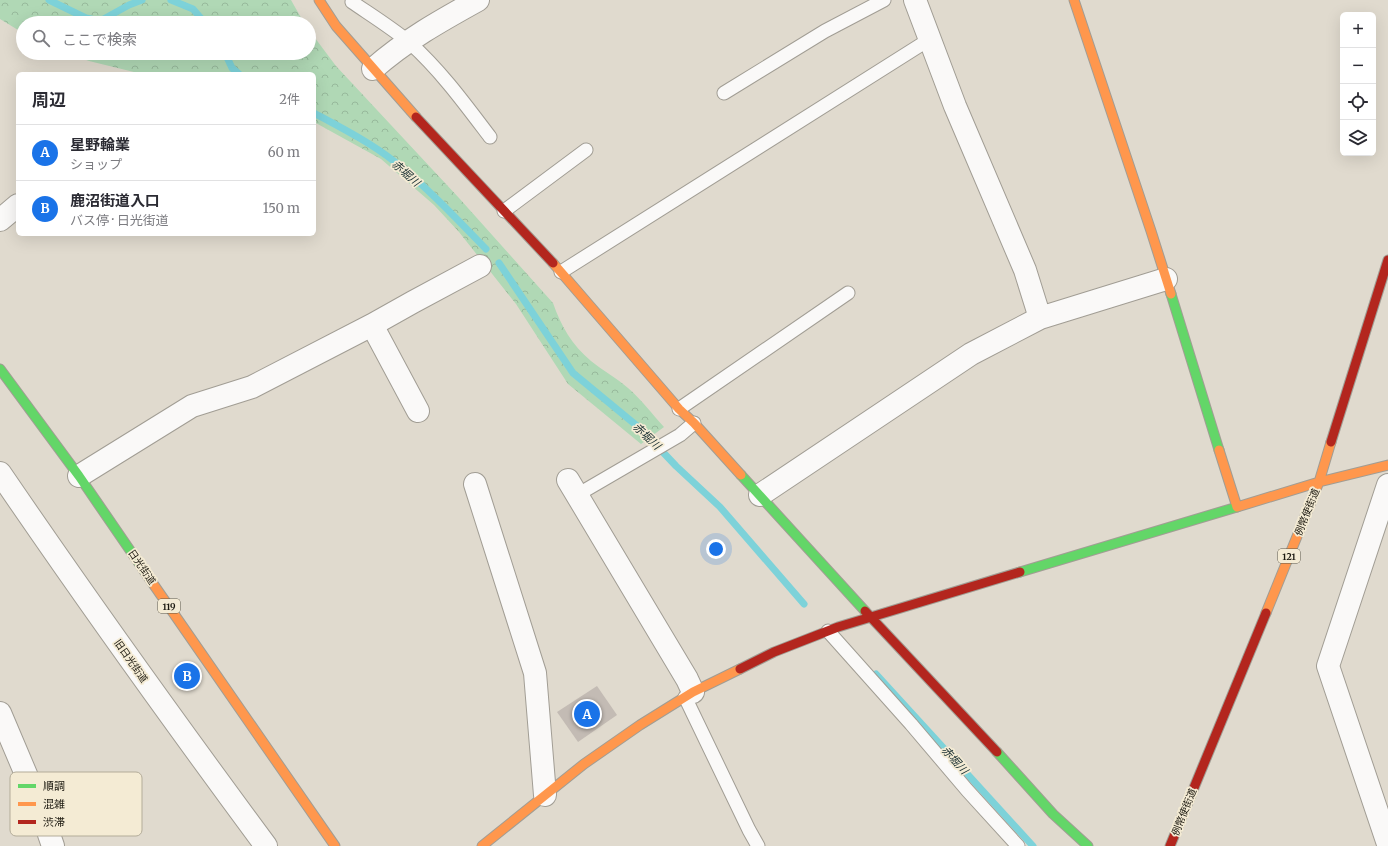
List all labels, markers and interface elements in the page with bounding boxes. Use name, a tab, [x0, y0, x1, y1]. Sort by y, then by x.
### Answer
map controls	[1340, 12, 1376, 156]
button: +	[1340, 12, 1376, 48]
search box	[16, 16, 316, 60]
icon: search	[30, 27, 52, 49]
text: ここで検索	[62, 30, 137, 49]
button: −	[1340, 48, 1376, 84]
button: locate	[1340, 84, 1376, 120]
text: 周辺	[32, 89, 66, 111]
text: 2件	[279, 91, 300, 108]
button: layers	[1340, 120, 1376, 156]
text: 星野輪業	[70, 135, 130, 154]
text: A	[40, 144, 50, 161]
text: 60 m	[268, 144, 300, 161]
text: ショップ	[70, 156, 122, 173]
water label: 赤堀川	[389, 157, 424, 190]
text: 鹿沼街道入口	[70, 191, 160, 210]
text: B	[40, 200, 50, 217]
text: 150 m	[263, 200, 300, 217]
text: バス停 · 日光街道	[70, 212, 169, 229]
water label: 赤堀川	[630, 420, 665, 453]
street label: 例幣使街道	[1291, 486, 1322, 539]
your location	[706, 539, 726, 559]
street label: 日光街道	[125, 547, 159, 587]
road number: 121	[1278, 549, 1300, 563]
road number: 119	[158, 599, 180, 613]
street label: 旧日光街道	[111, 637, 151, 685]
pin: B	[174, 661, 200, 691]
pin: A	[574, 699, 600, 729]
water label: 赤堀川	[939, 743, 972, 778]
legend	[10, 772, 142, 836]
text: 順調	[43, 779, 65, 793]
street label: 例幣使街道	[1168, 786, 1199, 839]
text: 混雑	[43, 797, 65, 811]
text: 渋滞	[43, 815, 65, 829]

